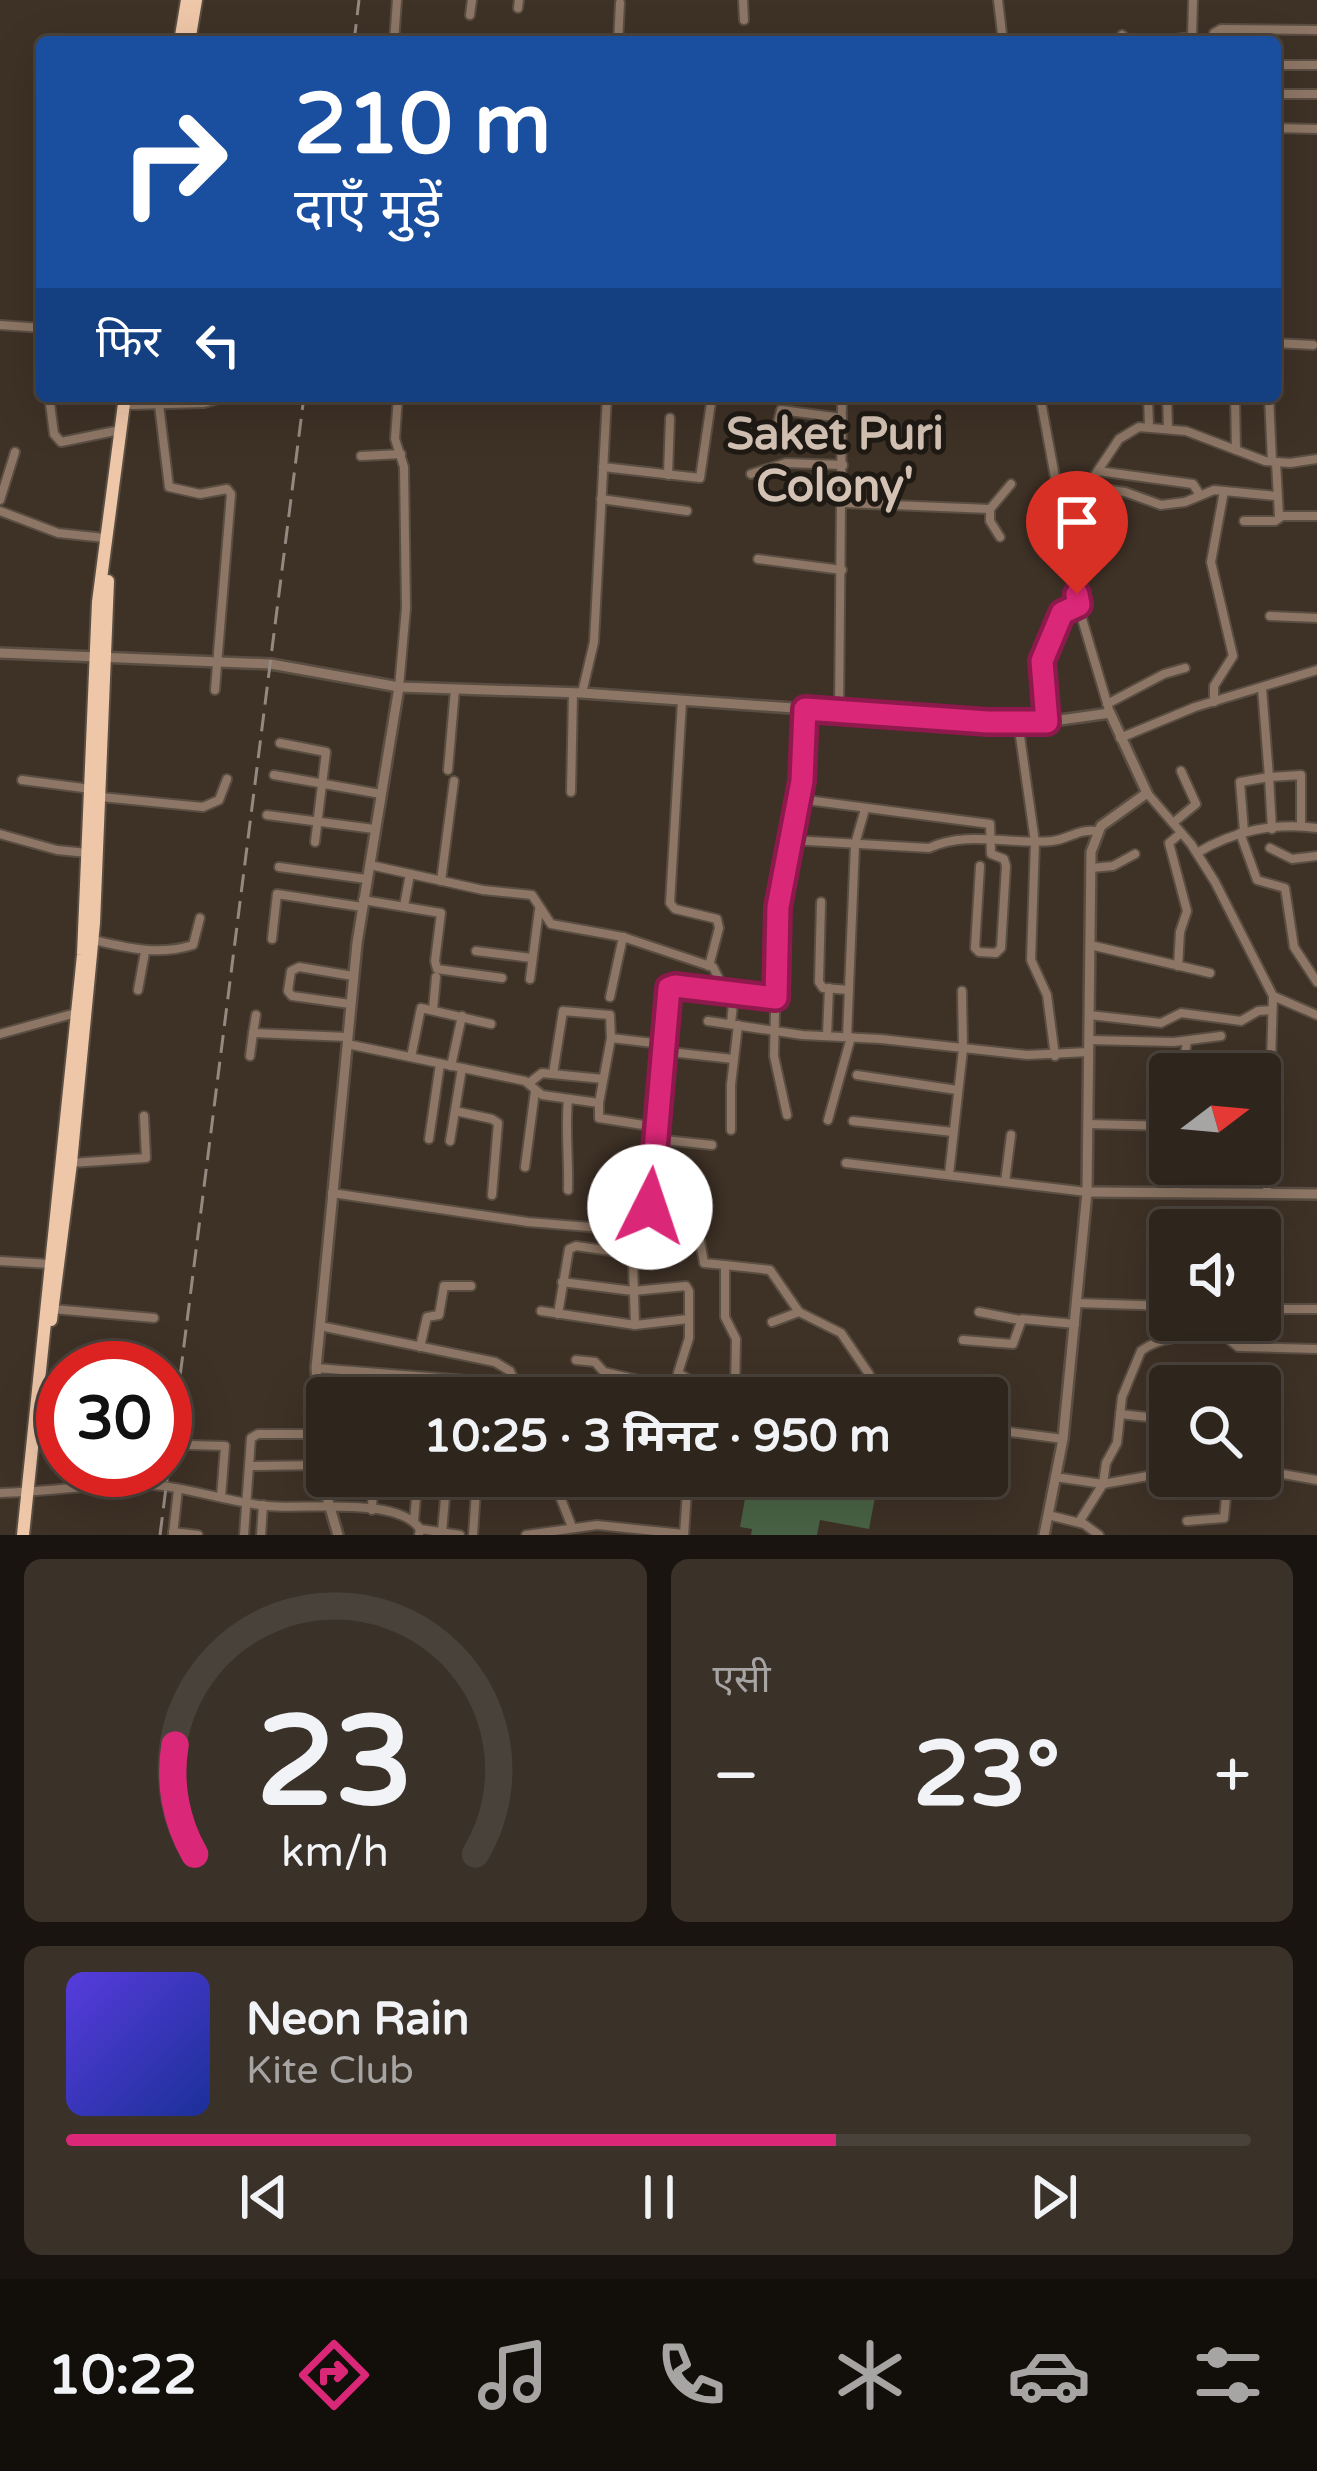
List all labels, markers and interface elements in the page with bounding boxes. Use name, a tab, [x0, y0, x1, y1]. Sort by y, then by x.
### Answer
text: 210 m	[294, 75, 551, 176]
icon: right	[96, 84, 252, 240]
text: दाएँ मुड़ें	[294, 177, 442, 242]
icon: left	[185, 312, 251, 378]
text: फिर	[96, 316, 161, 370]
district label: Saket Puri Colony'	[726, 408, 944, 514]
pin	[1026, 471, 1128, 594]
icon: arrive	[1044, 489, 1110, 555]
north arrow	[1149, 1053, 1281, 1185]
map controls	[1149, 1053, 1281, 1497]
position arrow	[587, 1144, 713, 1270]
button: sound	[1149, 1209, 1281, 1341]
speed limit sign: 30	[36, 1341, 192, 1497]
button: search	[1149, 1365, 1281, 1497]
text: 10:25 · 3 मिनट · 950 m	[423, 1410, 891, 1464]
text: एसी	[713, 1656, 771, 1703]
text: 23	[257, 1688, 414, 1839]
text: 23°	[913, 1721, 1060, 1830]
text: −	[713, 1736, 760, 1816]
text: +	[1214, 1736, 1251, 1816]
text: km/h	[281, 1826, 389, 1877]
text: Neon Rain	[246, 1993, 469, 2047]
text: Kite Club	[246, 2047, 414, 2094]
icon: previous	[231, 2164, 297, 2230]
icon: pause	[626, 2164, 692, 2230]
icon: next	[1021, 2164, 1087, 2230]
icon: directions	[292, 2333, 376, 2417]
icon: music	[471, 2333, 555, 2417]
icon: phone	[649, 2333, 733, 2417]
icon: climate	[828, 2333, 912, 2417]
icon: car	[1007, 2333, 1091, 2417]
icon: filters	[1186, 2333, 1270, 2417]
text: 10:22	[47, 2343, 197, 2408]

